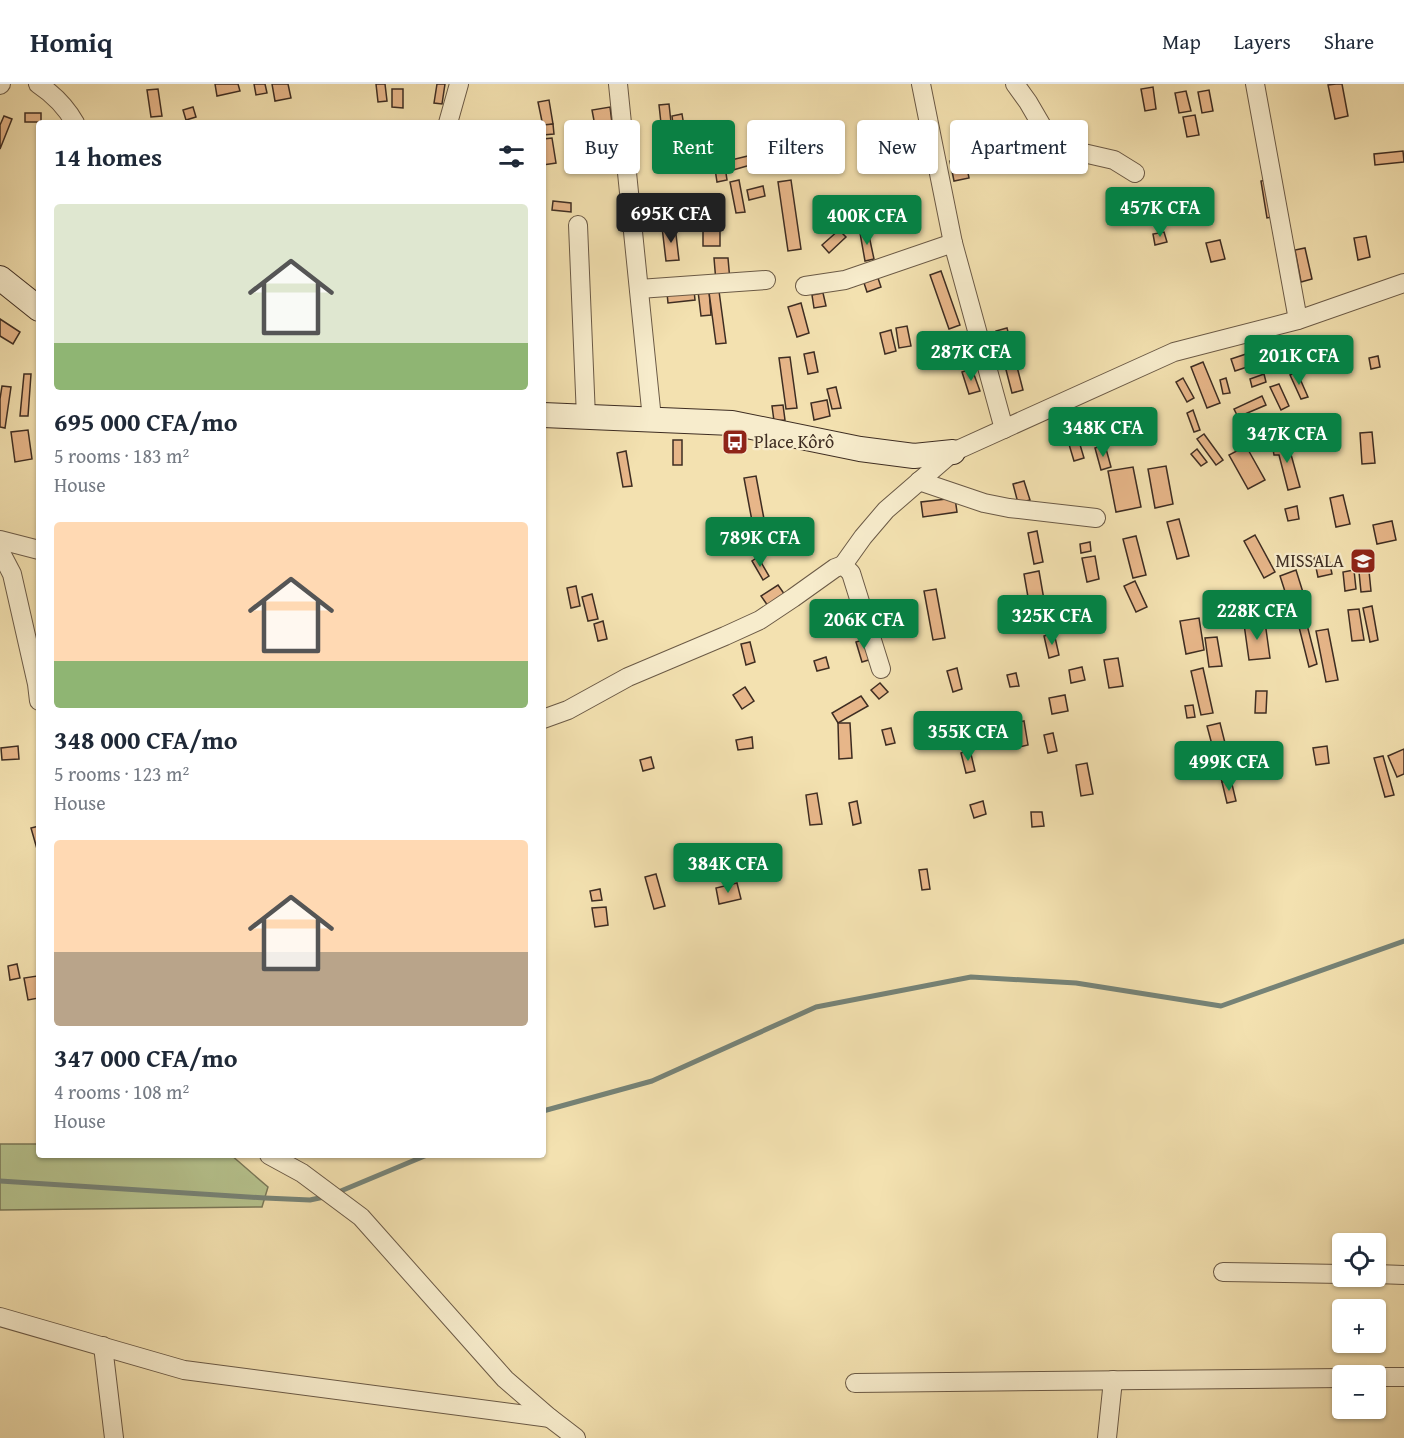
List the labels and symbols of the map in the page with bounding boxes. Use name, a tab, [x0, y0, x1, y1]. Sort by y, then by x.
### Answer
pin: 457K CFA	[1098, 187, 1222, 238]
pin: 695K CFA	[609, 193, 733, 244]
pin: 400K CFA	[805, 195, 929, 246]
pin: 287K CFA	[909, 331, 1033, 382]
pin: 201K CFA	[1237, 335, 1361, 386]
pin: 348K CFA	[1041, 407, 1165, 458]
pin: 347K CFA	[1225, 413, 1349, 464]
bus stop icon: Place Kôrô	[720, 427, 750, 457]
place label: Place Kôrô	[754, 428, 834, 455]
pin: 789K CFA	[698, 517, 822, 568]
school or university icon: MISSALA	[1348, 546, 1378, 576]
place label: MISSALA	[1276, 547, 1344, 574]
pin: 228K CFA	[1195, 590, 1319, 641]
pin: 325K CFA	[990, 595, 1114, 646]
pin: 206K CFA	[802, 599, 926, 650]
pin: 355K CFA	[906, 711, 1030, 762]
pin: 499K CFA	[1167, 741, 1291, 792]
pin: 384K CFA	[666, 843, 790, 894]

